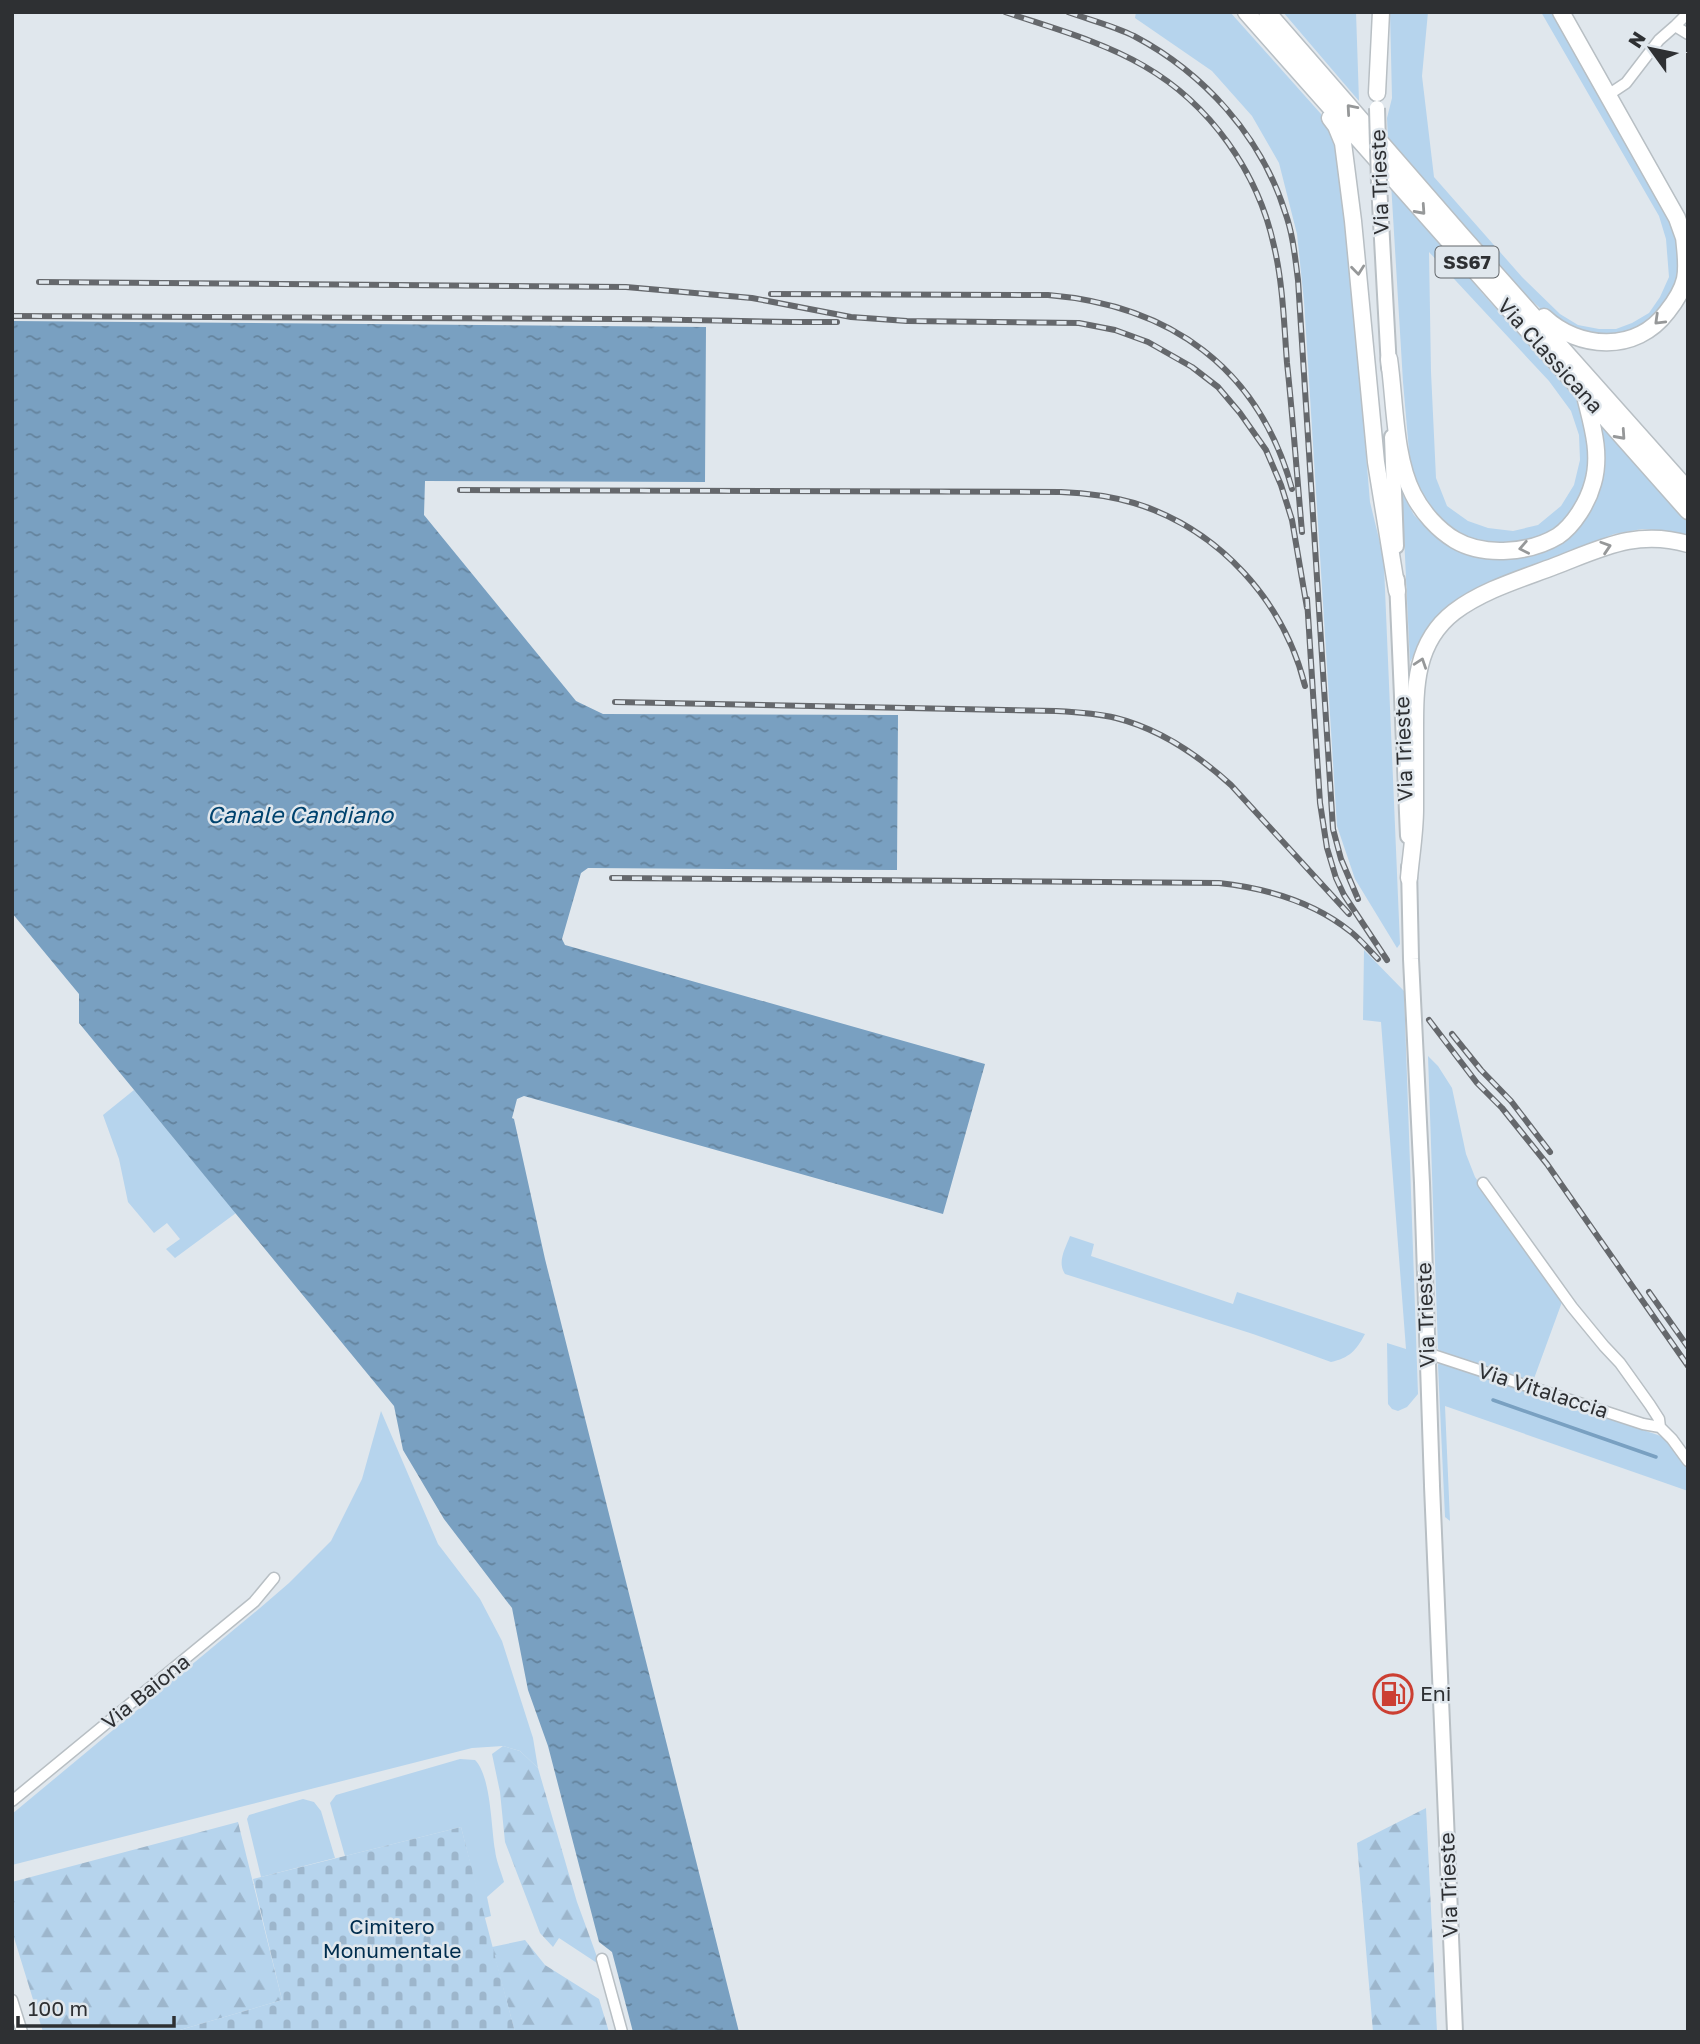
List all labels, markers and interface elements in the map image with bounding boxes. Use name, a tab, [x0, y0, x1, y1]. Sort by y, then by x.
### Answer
north arrow	[1616, 14, 1686, 84]
text: N	[1623, 27, 1650, 52]
one-way arrow	[1347, 104, 1359, 117]
street label: Via Trieste	[1364, 129, 1394, 235]
one-way arrow	[1413, 202, 1425, 215]
road number: SS67	[1436, 246, 1498, 278]
one-way arrow	[1351, 264, 1366, 276]
street label: Via Classicana	[1492, 293, 1609, 418]
one-way arrow	[1654, 312, 1667, 325]
one-way arrow	[1613, 427, 1625, 440]
one-way arrow	[1518, 539, 1530, 554]
one-way arrow	[1599, 541, 1611, 555]
one-way arrow	[1413, 658, 1427, 670]
street label: Via Trieste	[1388, 696, 1418, 802]
water label: Canale Candiano	[207, 800, 394, 828]
street label: Via Trieste	[1410, 1262, 1440, 1368]
street label: Via Vitalaccia	[1475, 1357, 1612, 1423]
street label: Via Baiona	[96, 1648, 195, 1735]
fuel station icon: Eni	[1372, 1673, 1414, 1715]
place label: Eni	[1420, 1680, 1451, 1706]
street label: Via Trieste	[1433, 1832, 1463, 1938]
park label: Cimitero Monumentale	[323, 1913, 461, 1963]
scale bar	[18, 1984, 173, 2028]
text: 100 m	[28, 1995, 88, 2021]

